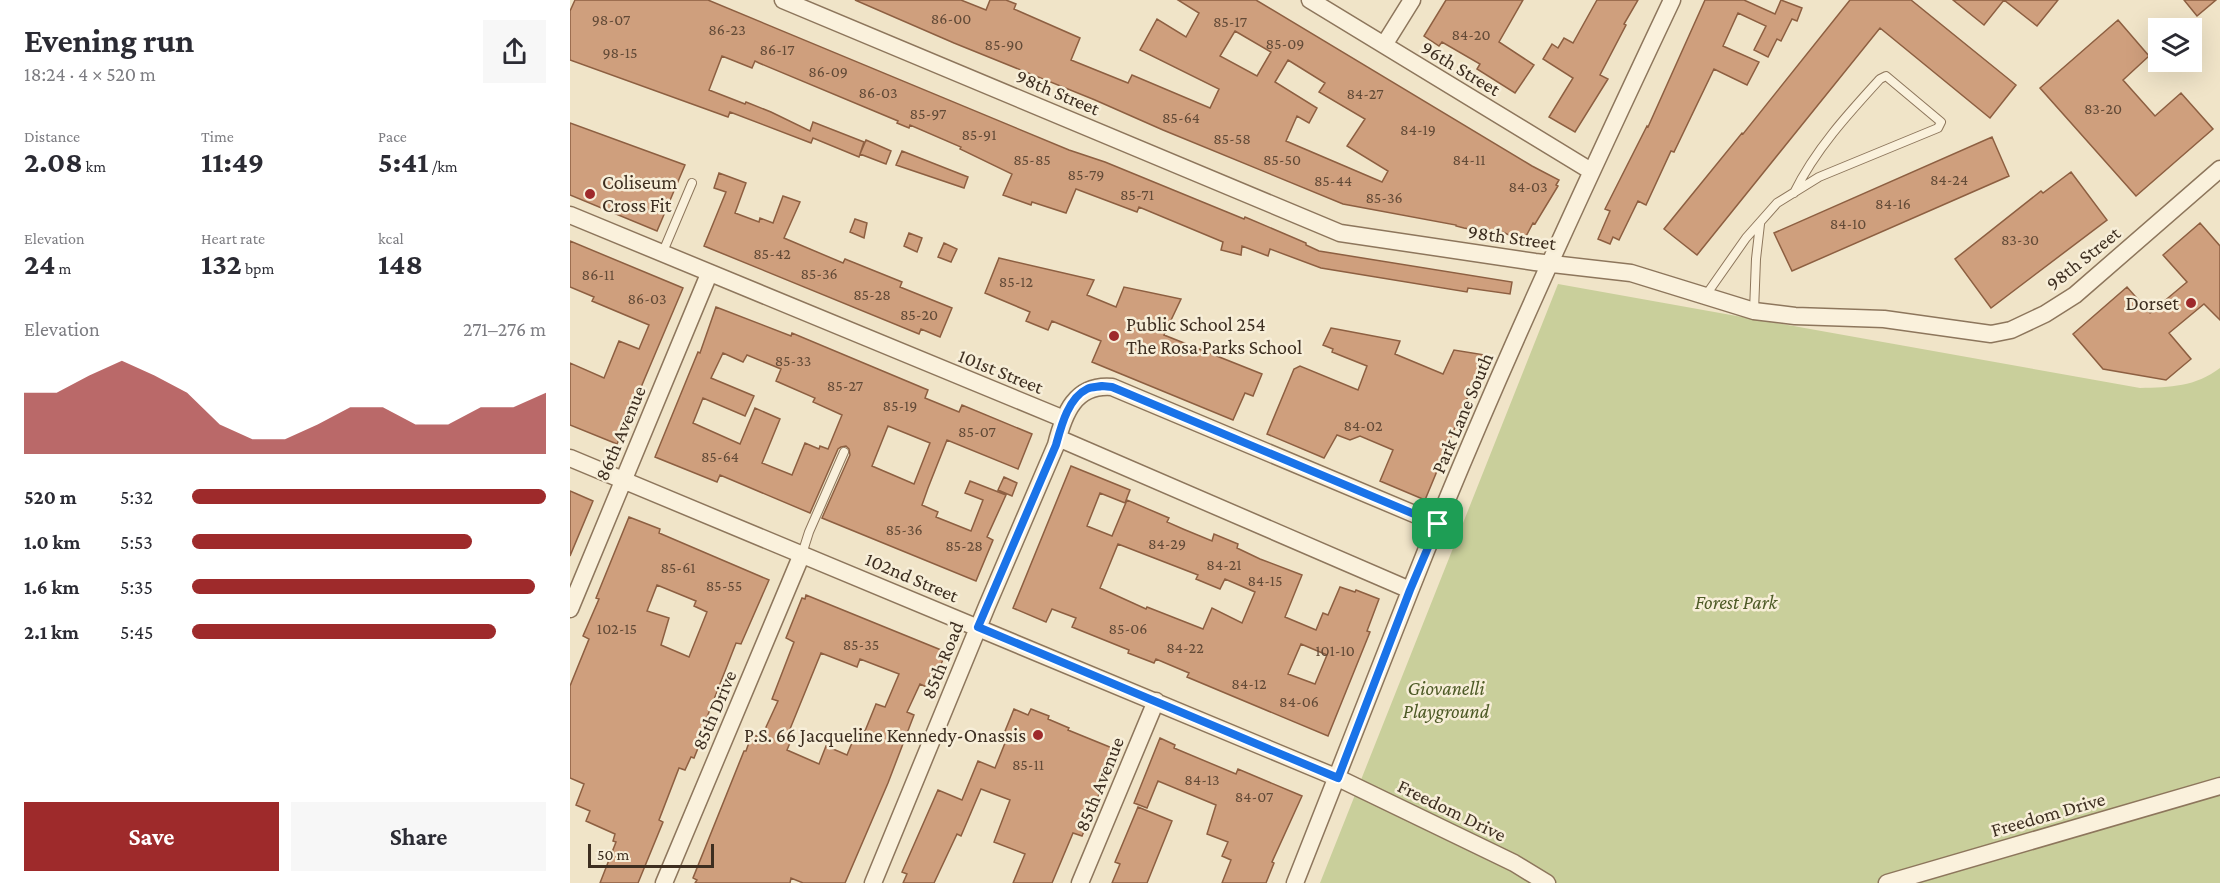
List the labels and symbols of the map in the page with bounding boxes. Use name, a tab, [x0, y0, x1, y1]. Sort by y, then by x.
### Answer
house number: 86-00	[931, 10, 971, 27]
house number: 98-07	[592, 11, 631, 28]
house number: 85-17	[1213, 13, 1248, 30]
house number: 86-23	[708, 21, 746, 38]
house number: 84-20	[1451, 26, 1491, 43]
house number: 85-09	[1266, 35, 1304, 52]
house number: 85-90	[985, 36, 1023, 53]
street label: 96th Street	[1418, 36, 1505, 100]
house number: 86-17	[759, 41, 795, 58]
house number: 98-15	[602, 44, 638, 61]
house number: 86-09	[808, 63, 848, 80]
street label: 98th Street	[1013, 65, 1104, 120]
house number: 86-03	[858, 84, 898, 101]
house number: 84-27	[1346, 85, 1384, 102]
house number: 83-20	[2084, 100, 2122, 117]
house number: 85-97	[910, 105, 947, 122]
house number: 85-64	[1162, 109, 1200, 126]
house number: 84-19	[1400, 121, 1436, 138]
house number: 85-91	[961, 126, 997, 143]
house number: 85-58	[1213, 130, 1251, 147]
house number: 85-85	[1013, 151, 1051, 168]
house number: 85-50	[1263, 151, 1301, 168]
house number: 84-11	[1453, 151, 1486, 168]
house number: 85-79	[1068, 166, 1104, 183]
place label: Coliseum Cross Fit	[602, 171, 677, 216]
house number: 84-24	[1930, 171, 1968, 188]
house number: 85-44	[1314, 172, 1352, 189]
house number: 84-03	[1508, 178, 1548, 195]
house number: 85-71	[1120, 186, 1154, 203]
marker: Coliseum Cross Fit	[583, 187, 597, 201]
house number: 85-36	[1365, 189, 1403, 206]
house number: 84-16	[1875, 195, 1911, 212]
house number: 84-10	[1830, 215, 1866, 232]
street label: 98th Street	[1467, 220, 1558, 254]
street label: 98th Street	[2042, 221, 2125, 294]
house number: 83-30	[2001, 231, 2039, 248]
house number: 85-42	[753, 245, 791, 262]
house number: 85-36	[800, 265, 838, 282]
house number: 86-11	[582, 266, 614, 283]
house number: 85-12	[999, 273, 1034, 290]
house number: 85-28	[853, 286, 891, 303]
house number: 86-03	[627, 290, 667, 307]
place label: Dorset	[2126, 292, 2179, 314]
marker: Dorset	[2184, 296, 2198, 310]
house number: 85-20	[900, 306, 938, 323]
place label: Public School 254 The Rosa Parks School	[1126, 313, 1302, 358]
marker: Public School 254 The Rosa Parks School	[1107, 329, 1121, 343]
street label: 101st Street	[955, 344, 1047, 398]
street label: Park Lane South	[1427, 349, 1497, 477]
house number: 85-33	[775, 352, 811, 369]
house number: 85-27	[827, 377, 864, 394]
street label: 86th Avenue	[590, 382, 650, 484]
house number: 85-19	[883, 397, 917, 414]
house number: 84-02	[1343, 417, 1383, 434]
house number: 85-07	[958, 423, 997, 440]
house number: 85-64	[701, 448, 739, 465]
pin	[1412, 498, 1463, 549]
house number: 85-36	[885, 521, 923, 538]
house number: 84-29	[1148, 535, 1186, 552]
house number: 85-28	[945, 537, 983, 554]
street label: 102nd Street	[862, 547, 962, 607]
house number: 84-21	[1206, 556, 1242, 573]
house number: 85-61	[660, 559, 696, 576]
house number: 84-15	[1247, 572, 1283, 589]
house number: 85-55	[706, 577, 742, 594]
park label: Forest Park	[1695, 591, 1779, 613]
street label: 85th Road	[917, 618, 968, 702]
house number: 102-15	[597, 620, 637, 637]
house number: 85-06	[1109, 620, 1147, 637]
house number: 85-35	[843, 636, 879, 653]
house number: 84-22	[1166, 639, 1204, 656]
house number: 101-10	[1315, 642, 1355, 659]
street label: 85th Drive	[687, 667, 741, 753]
house number: 84-12	[1231, 675, 1267, 692]
park label: Giovanelli Playground	[1403, 677, 1490, 723]
house number: 84-06	[1279, 693, 1319, 710]
place label: P.S. 66 Jacqueline Kennedy-Onassis	[744, 724, 1026, 747]
marker: P.S. 66 Jacqueline Kennedy-Onassis	[1031, 728, 1045, 742]
street label: 85th Avenue	[1070, 733, 1128, 834]
house number: 85-11	[1012, 756, 1044, 773]
house number: 84-13	[1184, 771, 1220, 788]
street label: Freedom Drive	[1394, 774, 1510, 846]
street label: Freedom Drive	[1988, 787, 2108, 841]
house number: 84-07	[1235, 788, 1274, 805]
scale bar	[588, 841, 714, 868]

